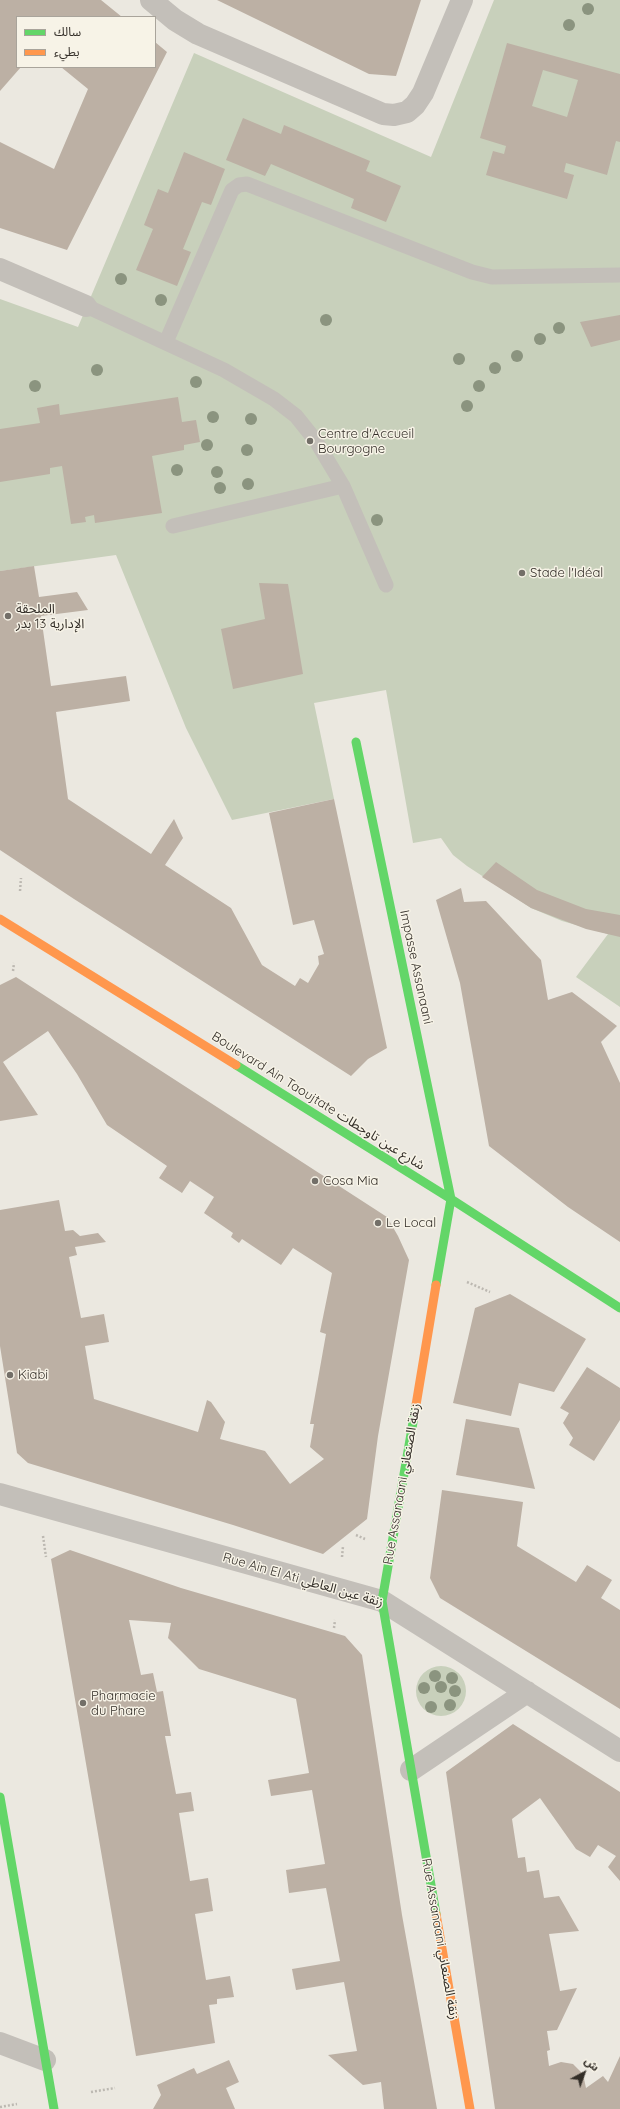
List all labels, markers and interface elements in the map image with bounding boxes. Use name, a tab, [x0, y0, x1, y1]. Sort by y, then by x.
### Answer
legend	[16, 16, 156, 68]
text: سالك	[54, 24, 81, 39]
text: بطيء	[54, 44, 80, 59]
place label: Centre d'Accueil Bourgogne	[318, 426, 414, 457]
marker: Centre d'Accueil Bourgogne	[305, 436, 315, 446]
place label: Stade l'Idéal	[530, 565, 603, 581]
marker: Stade l'Idéal	[517, 568, 527, 578]
place label: الملحقة الإدارية 13 بدر	[16, 601, 84, 632]
marker: الملحقة الإدارية 13 بدر	[3, 611, 13, 621]
street label: Impasse Assanaani	[396, 909, 436, 1025]
street label: Boulevard Ain Taoujtate شارع عين تاوجطات	[209, 1029, 427, 1173]
place label: Cosa Mia	[323, 1173, 378, 1189]
marker: Cosa Mia	[310, 1176, 320, 1186]
place label: Le Local	[386, 1215, 436, 1231]
marker: Le Local	[373, 1218, 383, 1228]
place label: Kiabi	[18, 1367, 48, 1383]
marker: Kiabi	[5, 1370, 15, 1380]
street label: Rue Assanaani زنقة الصنعاني	[380, 1402, 424, 1566]
street label: Rue Ain El Ati زنقة عين العاطي	[221, 1550, 385, 1610]
place label: Pharmacie du Phare	[91, 1688, 156, 1719]
marker: Pharmacie du Phare	[78, 1698, 88, 1708]
street label: Rue Assanaani زنقة الصنعاني	[418, 1857, 462, 2021]
north arrow	[564, 2053, 604, 2093]
text: ش	[582, 2054, 602, 2074]

